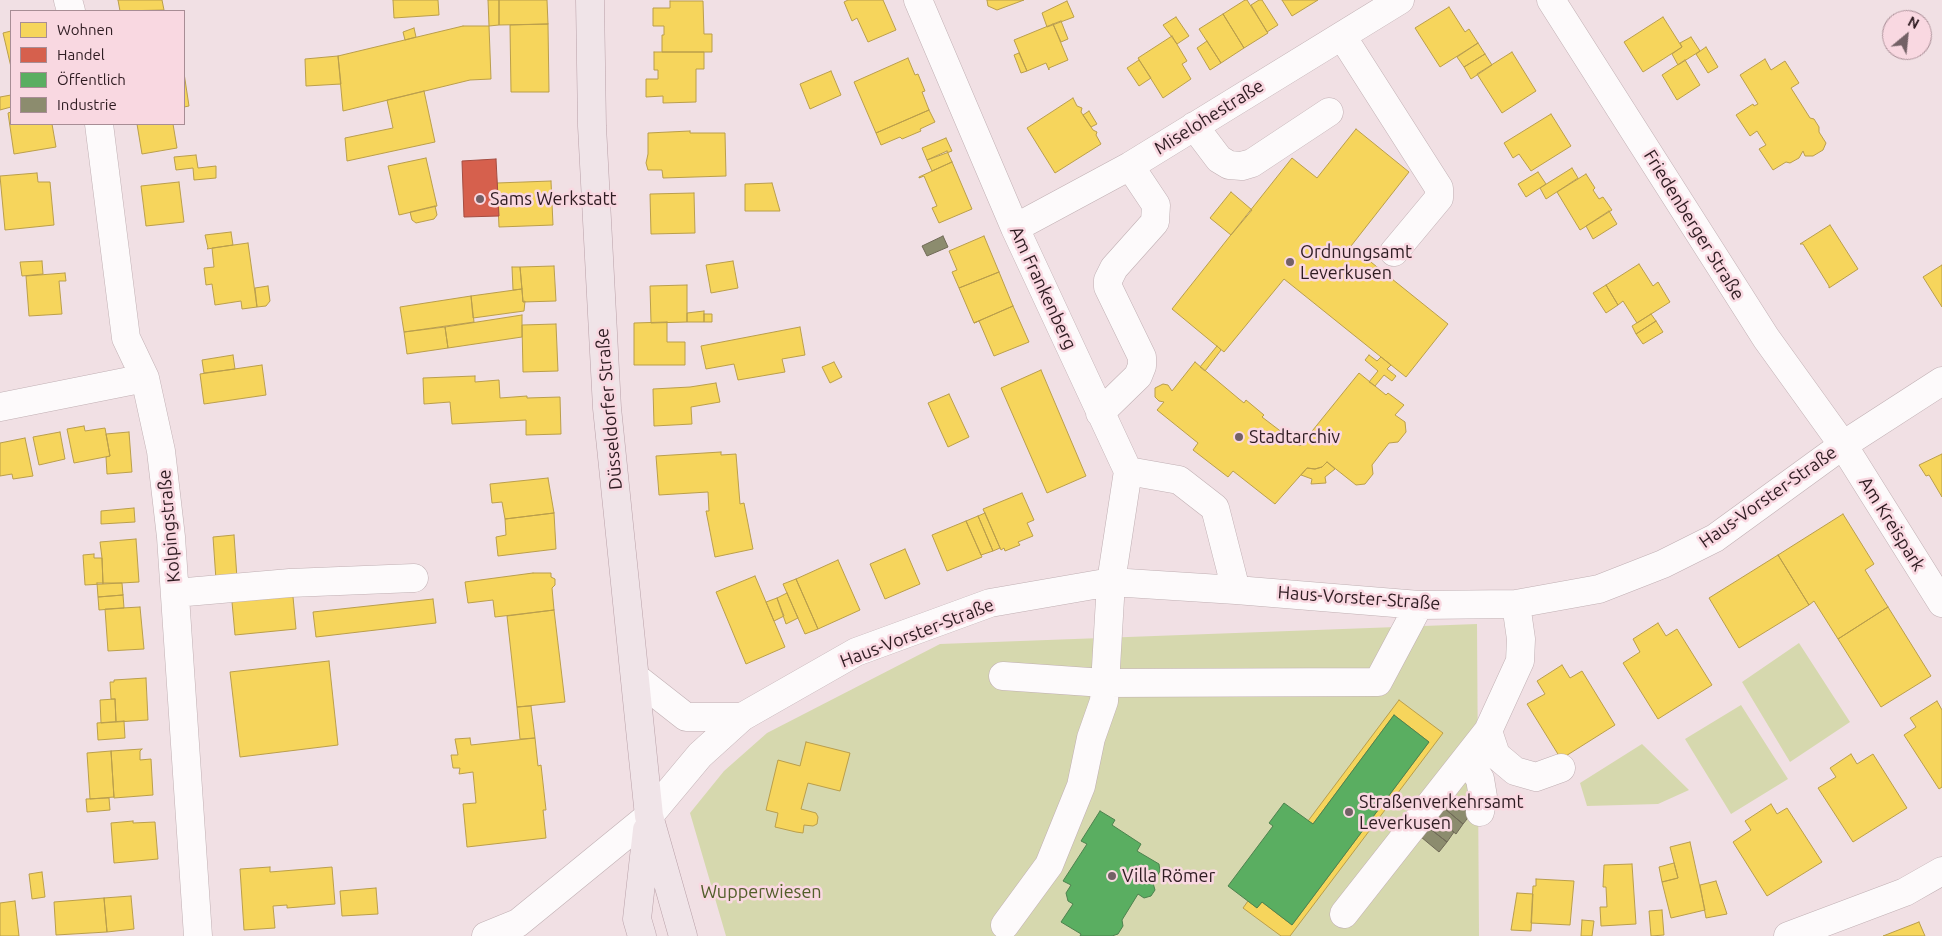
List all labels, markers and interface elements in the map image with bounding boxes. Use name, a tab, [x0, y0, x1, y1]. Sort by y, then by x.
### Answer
legend	[10, 10, 185, 125]
north arrow	[1882, 10, 1932, 60]
text: N	[1905, 13, 1922, 32]
text: Wohnen	[57, 21, 113, 38]
text: Handel	[57, 46, 105, 63]
text: Öffentlich	[57, 71, 126, 88]
street label: Miselohestraße	[1150, 75, 1268, 159]
text: Industrie	[57, 96, 117, 113]
street label: Friedenberger Straße	[1639, 146, 1749, 304]
place label: Sams Werkstatt	[490, 188, 617, 210]
marker: Sams Werkstatt	[474, 193, 486, 205]
street label: Am Frankenberg	[1005, 223, 1081, 353]
place label: Ordnungsamt Leverkusen	[1300, 241, 1412, 284]
marker: Ordnungsamt Leverkusen	[1284, 256, 1296, 268]
street label: Düsseldorfer Straße	[591, 327, 627, 491]
place label: Stadtarchiv	[1249, 426, 1340, 448]
marker: Stadtarchiv	[1233, 431, 1245, 443]
street label: Haus-Vorster-Straße	[1695, 441, 1841, 553]
street label: Kolpingstraße	[153, 469, 185, 583]
street label: Am Kreispark	[1855, 473, 1929, 575]
street label: Haus-Vorster-Straße	[1277, 582, 1441, 614]
street label: Haus-Vorster-Straße	[837, 594, 997, 672]
place label: Straßenverkehrsamt Leverkusen	[1359, 791, 1524, 834]
marker: Straßenverkehrsamt Leverkusen	[1343, 806, 1355, 818]
place label: Villa Römer	[1122, 865, 1215, 887]
marker: Villa Römer	[1106, 870, 1118, 882]
park label: Wupperwiesen	[700, 881, 822, 903]

